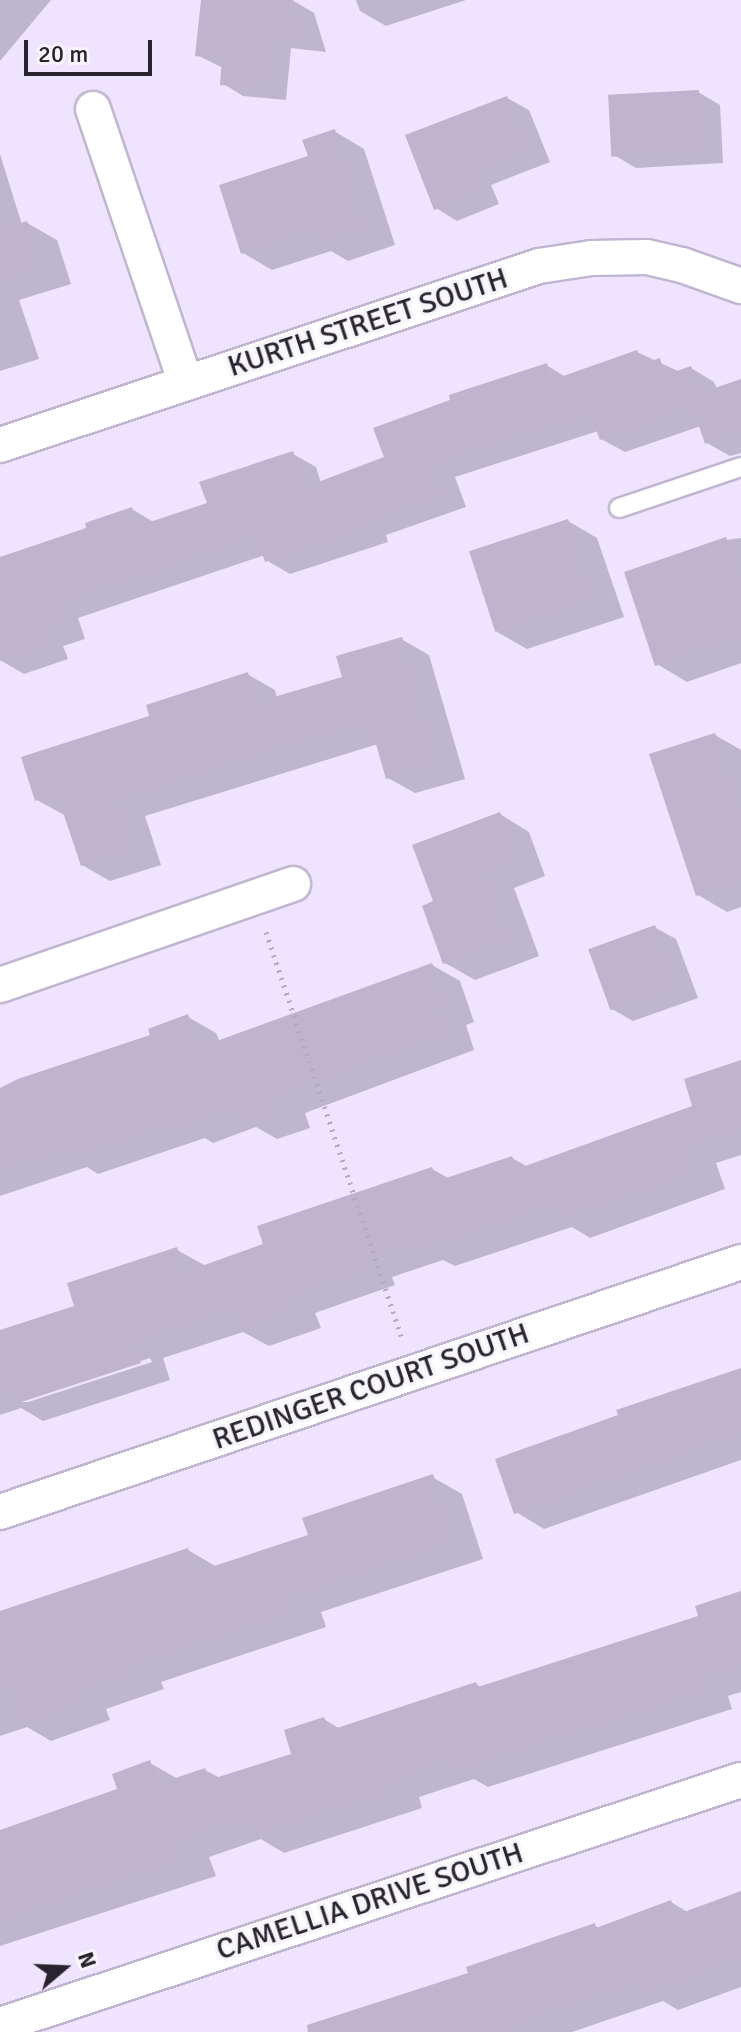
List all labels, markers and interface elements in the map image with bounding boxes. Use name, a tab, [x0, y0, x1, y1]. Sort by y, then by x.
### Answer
scale bar	[28, 24, 156, 74]
text: 20 m	[38, 39, 88, 69]
street label: KURTH STREET SOUTH	[223, 261, 513, 385]
street label: REDINGER COURT SOUTH	[208, 1316, 534, 1458]
street label: CAMELLIA DRIVE SOUTH	[212, 1835, 528, 1969]
north arrow	[24, 1928, 104, 2008]
text: N	[72, 1948, 102, 1972]

